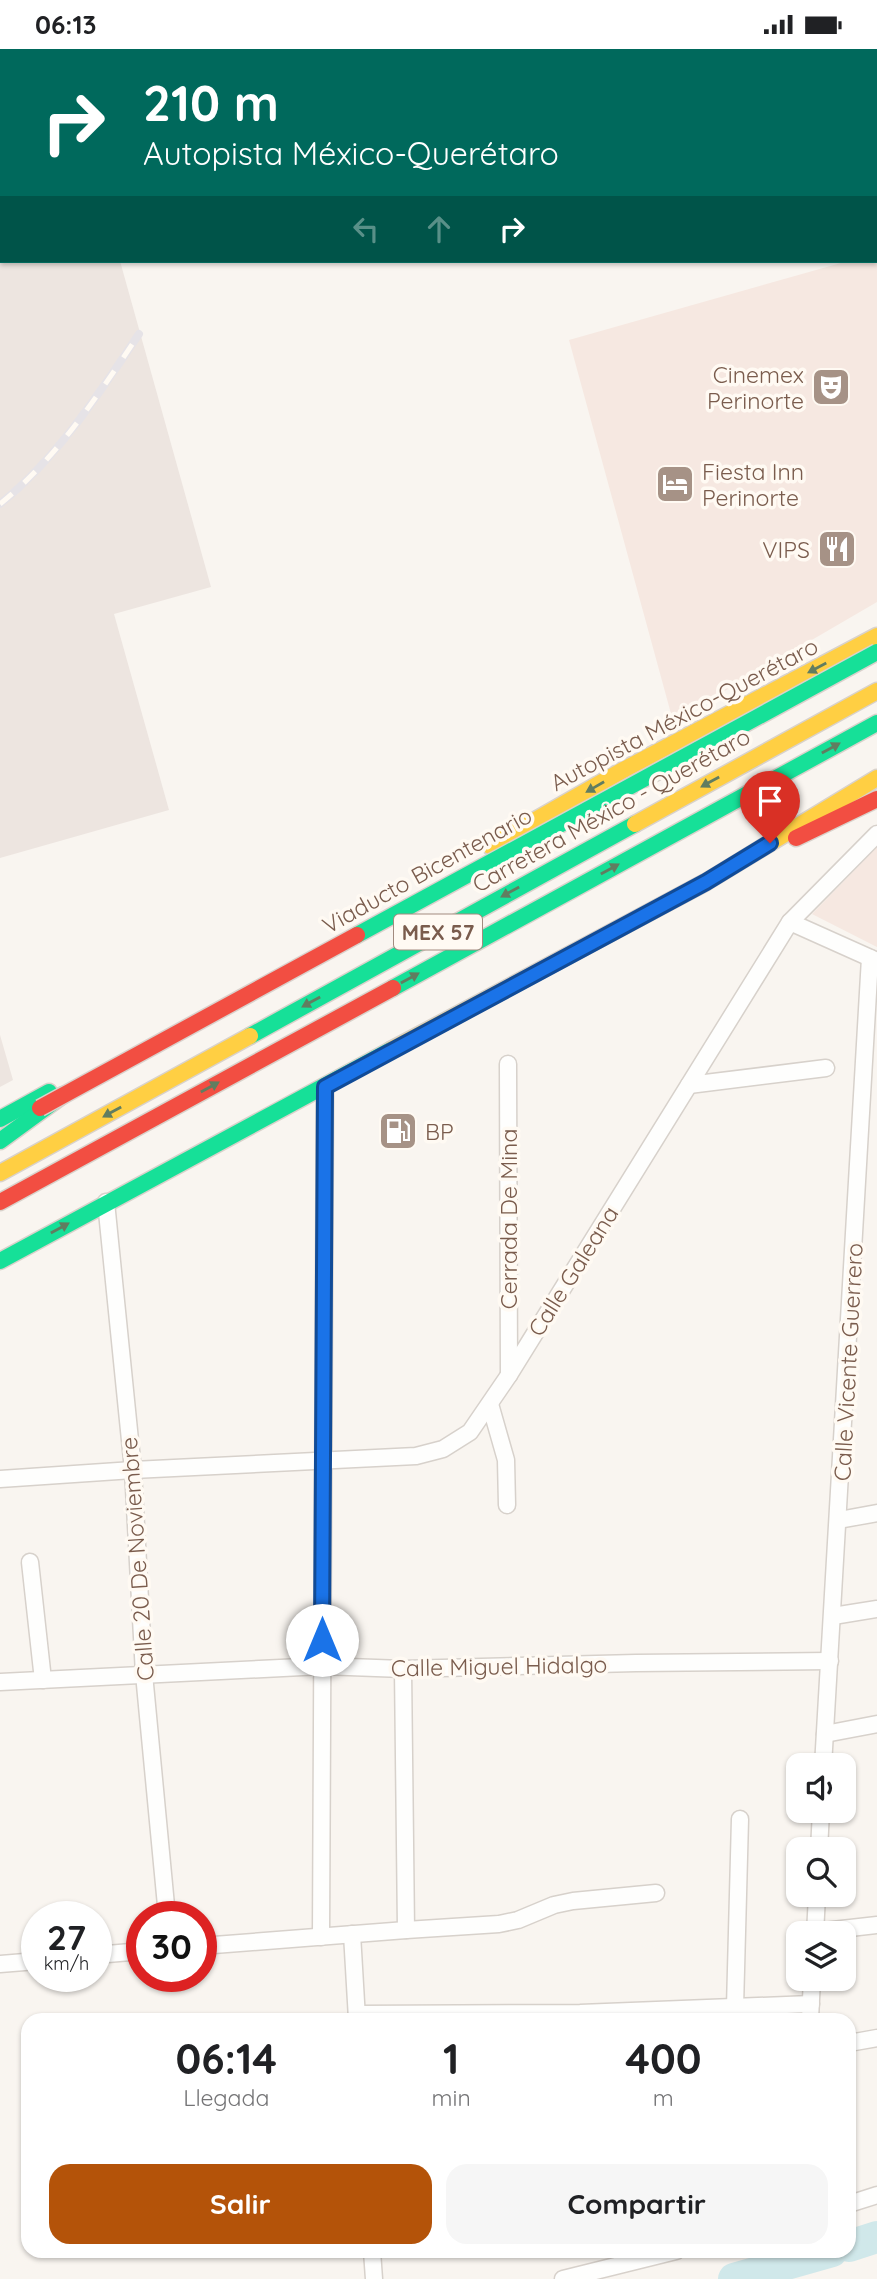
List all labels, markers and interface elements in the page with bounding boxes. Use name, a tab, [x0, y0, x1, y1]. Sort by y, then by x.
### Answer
text: 06:13	[35, 8, 97, 41]
text: 210 m	[143, 72, 279, 133]
icon: right	[28, 77, 119, 168]
text: Autopista México-Querétaro	[143, 133, 559, 173]
icon: left	[347, 210, 385, 248]
icon: ahead	[420, 210, 458, 248]
icon: right	[493, 210, 531, 248]
place label: Cinemex Perinorte	[707, 360, 804, 415]
theatre icon: Cinemex Perinorte	[810, 366, 852, 408]
place label: Fiesta Inn Perinorte	[702, 457, 804, 512]
hotel icon: Fiesta Inn Perinorte	[654, 463, 696, 505]
restaurant icon: VIPS	[816, 528, 858, 570]
place label: VIPS	[762, 535, 810, 564]
street label: Autopista México-Querétaro	[545, 631, 823, 797]
one-way arrow	[807, 662, 827, 673]
street label: Carretera México - Querétaro	[467, 721, 755, 899]
one-way arrow	[821, 743, 841, 754]
pin	[740, 771, 800, 843]
one-way arrow	[700, 776, 719, 788]
one-way arrow	[585, 781, 604, 793]
icon: arrive	[751, 782, 789, 820]
street label: Viaducto Bicentenario	[317, 800, 537, 940]
one-way arrow	[600, 863, 619, 875]
one-way arrow	[501, 886, 520, 898]
road number: MEX 57	[394, 915, 482, 949]
one-way arrow	[400, 972, 420, 984]
one-way arrow	[301, 996, 321, 1008]
one-way arrow	[200, 1081, 220, 1093]
one-way arrow	[102, 1106, 122, 1117]
fuel station icon: BP	[377, 1110, 419, 1152]
place label: BP	[425, 1117, 454, 1146]
street label: Cerrada De Mina	[494, 1129, 523, 1309]
street label: Calle Galeana	[521, 1200, 625, 1342]
one-way arrow	[50, 1222, 69, 1234]
street label: Calle Vicente Guerrero	[827, 1242, 869, 1482]
street label: Calle 20 De Noviembre	[114, 1436, 160, 1682]
position arrow	[285, 1603, 359, 1677]
street label: Calle Miguel Hidalgo	[390, 1650, 608, 1682]
map controls	[786, 1753, 856, 1991]
button: sound	[786, 1753, 856, 1823]
button: search	[786, 1837, 856, 1907]
speed limit sign: 30	[126, 1901, 217, 1992]
text: 27	[47, 1915, 86, 1959]
button: layers	[786, 1921, 856, 1991]
text: km/h	[44, 1952, 89, 1975]
text: 06:14	[176, 2032, 277, 2085]
text: 1	[443, 2032, 459, 2085]
text: 400	[625, 2032, 702, 2085]
text: Llegada	[183, 2083, 269, 2112]
text: min	[432, 2083, 471, 2112]
text: m	[653, 2083, 674, 2112]
button: Salir	[49, 2164, 432, 2244]
button: Compartir	[446, 2164, 828, 2244]

